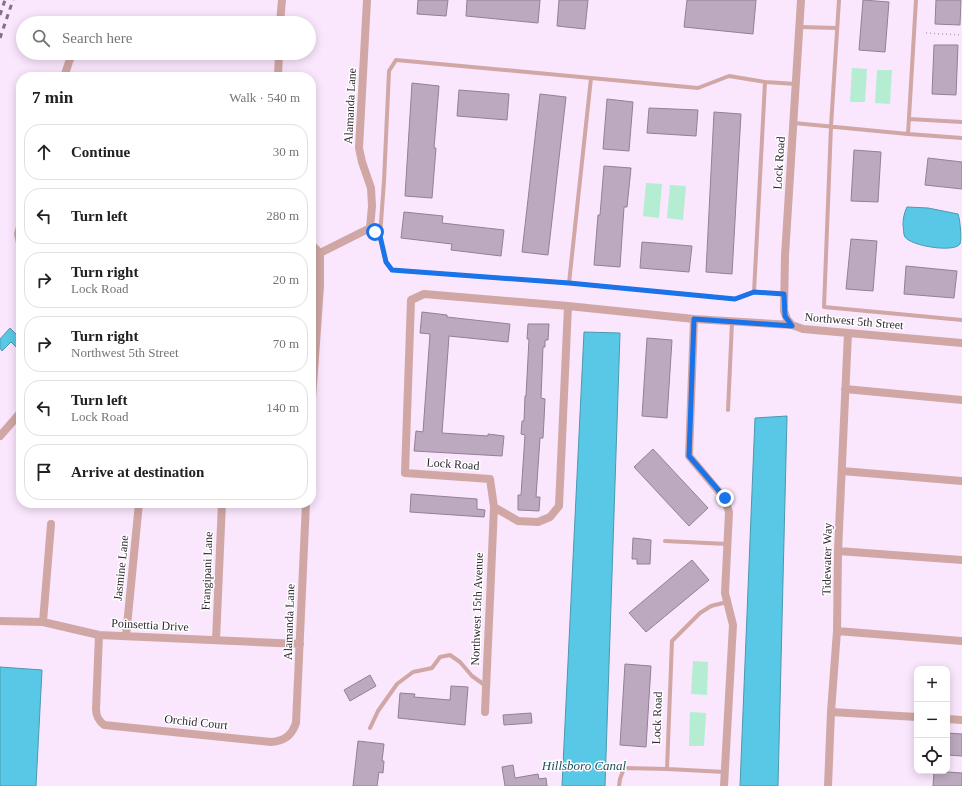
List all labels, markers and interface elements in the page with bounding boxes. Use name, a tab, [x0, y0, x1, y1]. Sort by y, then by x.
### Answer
search box	[16, 16, 316, 60]
icon: search	[30, 27, 52, 49]
text: Search here	[62, 30, 132, 46]
street label: Alamanda Lane	[341, 68, 359, 144]
text: 7 min	[32, 88, 73, 107]
text: Walk · 540 m	[229, 90, 300, 105]
street label: Lock Road	[770, 136, 788, 190]
icon: ahead	[33, 141, 55, 163]
text: Continue	[71, 144, 130, 160]
text: 30 m	[273, 144, 299, 159]
icon: left	[33, 205, 55, 227]
text: Turn left	[71, 208, 128, 224]
text: 280 m	[266, 208, 299, 223]
route start	[366, 223, 384, 241]
text: Turn right	[71, 264, 138, 280]
icon: right	[33, 269, 55, 291]
text: 20 m	[273, 272, 299, 287]
text: Lock Road	[71, 281, 128, 296]
street label: Northwest 5th Street	[804, 310, 905, 332]
text: Turn right	[71, 328, 138, 344]
icon: right	[33, 333, 55, 355]
text: 70 m	[273, 336, 299, 351]
text: Northwest 5th Street	[71, 345, 179, 360]
text: Turn left	[71, 392, 128, 408]
icon: left	[33, 397, 55, 419]
text: 140 m	[266, 400, 299, 415]
text: Lock Road	[71, 409, 128, 424]
street label: Lock Road	[426, 455, 480, 473]
icon: arrive	[33, 461, 55, 483]
text: Arrive at destination	[71, 464, 204, 480]
route end	[716, 489, 734, 507]
street label: Tidewater Way	[819, 523, 835, 595]
street label: Frangipani Lane	[199, 531, 215, 611]
street label: Jasmine Lane	[111, 535, 131, 601]
street label: Northwest 15th Avenue	[468, 552, 486, 666]
street label: Alamanda Lane	[281, 584, 297, 660]
street label: Poinsettia Drive	[111, 616, 189, 634]
map controls	[914, 666, 950, 774]
button: +	[914, 666, 950, 702]
street label: Lock Road	[649, 691, 665, 745]
button: −	[914, 702, 950, 738]
street label: Orchid Court	[164, 712, 229, 732]
button: locate	[914, 738, 950, 774]
water label: Hillsboro Canal	[541, 758, 627, 773]

